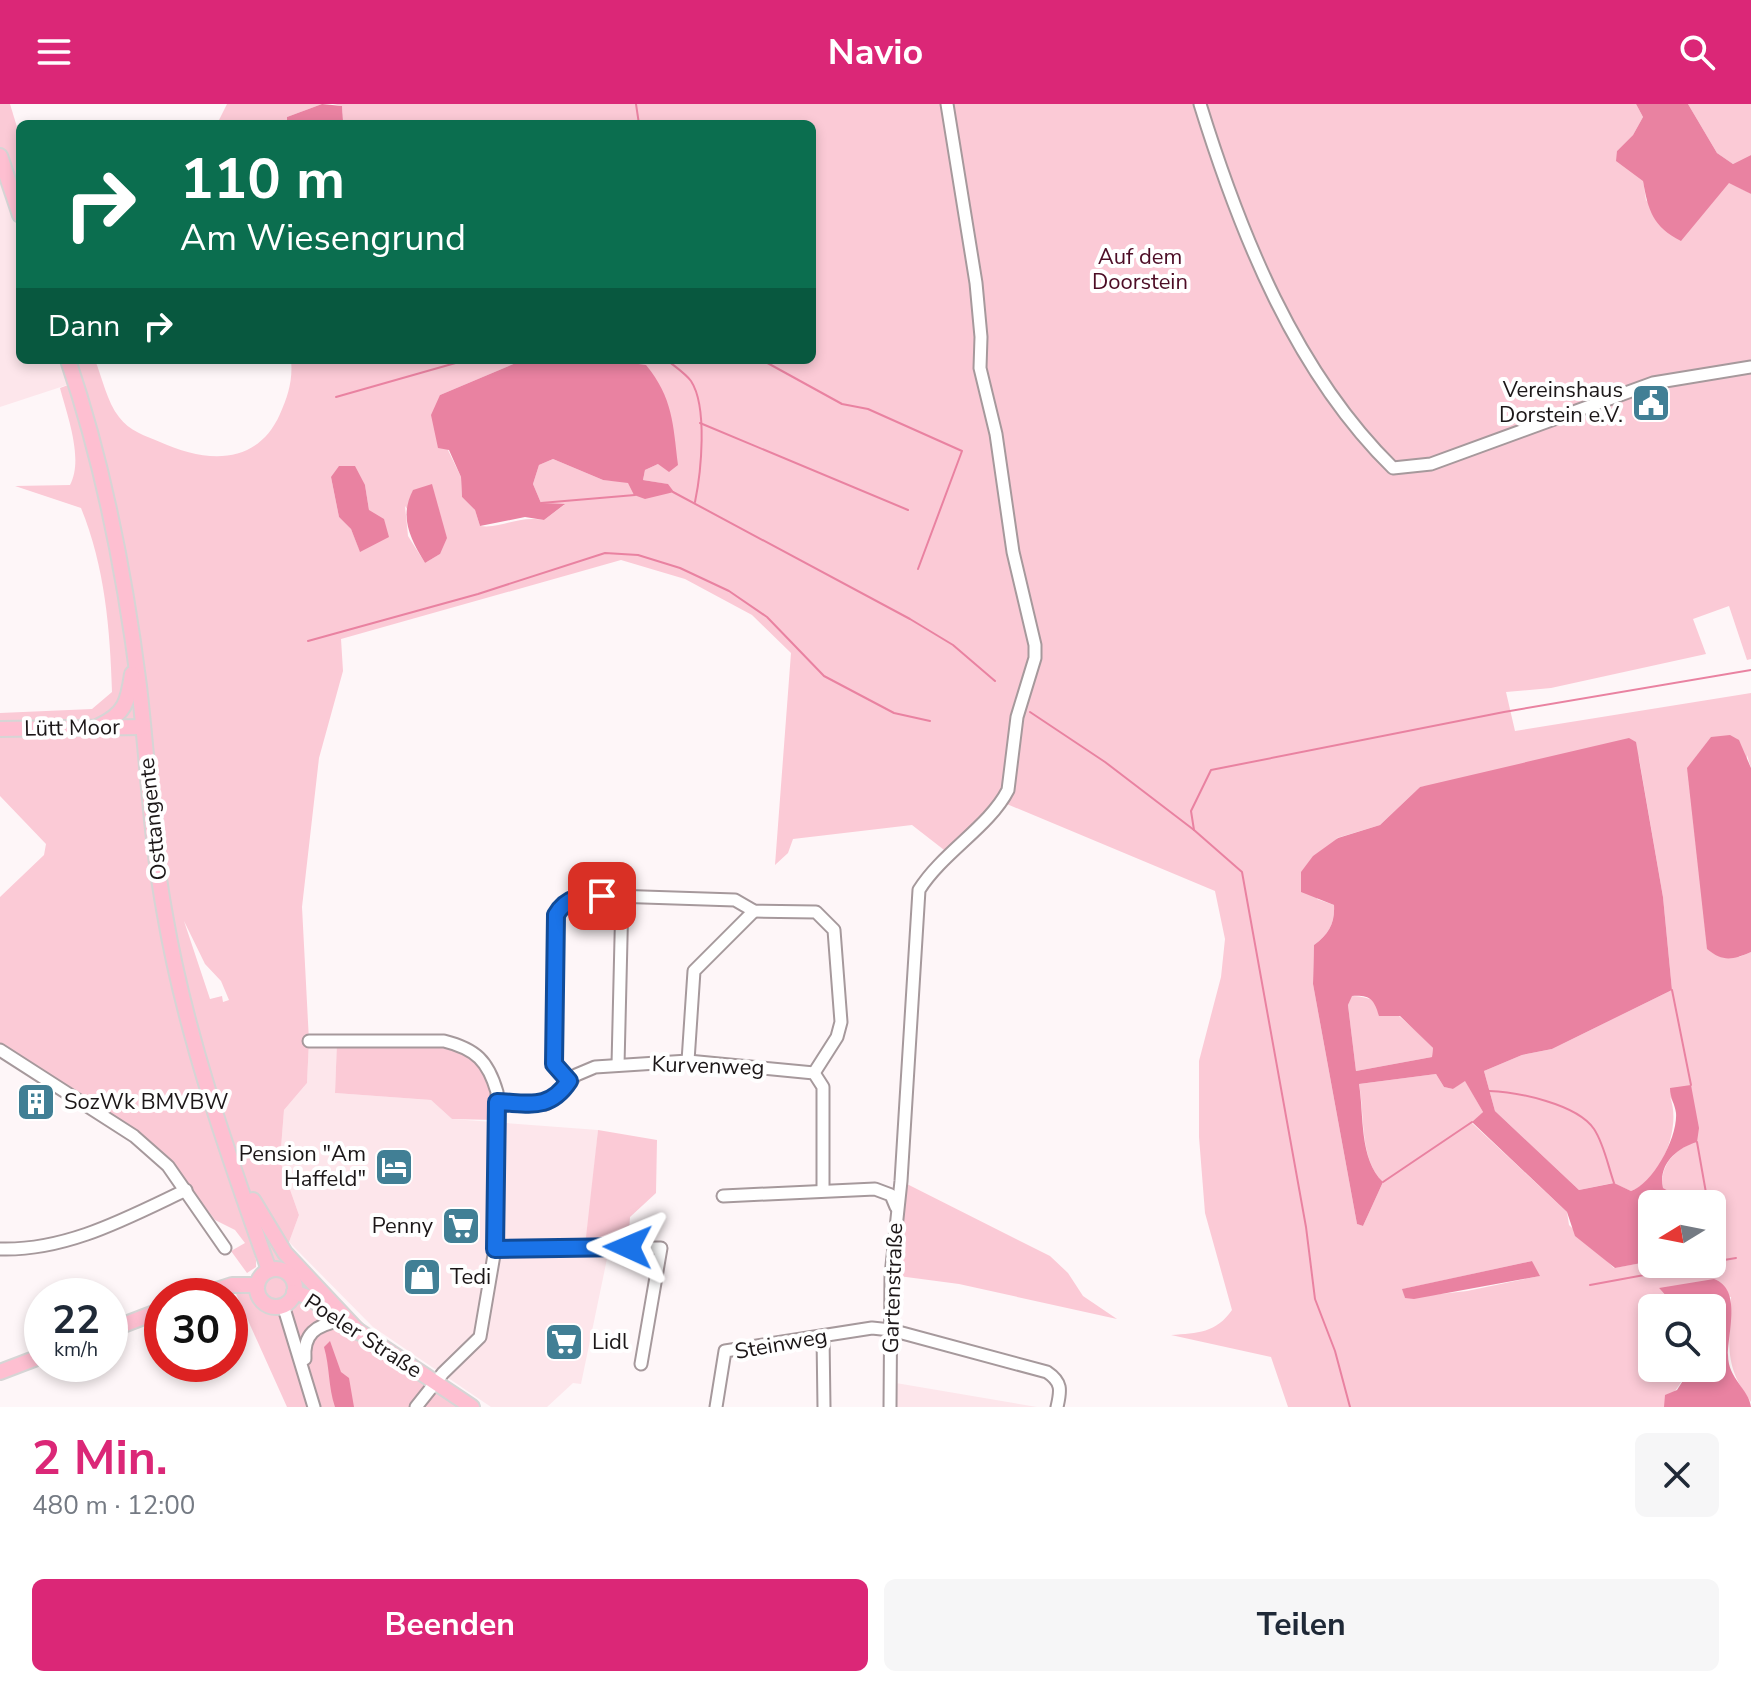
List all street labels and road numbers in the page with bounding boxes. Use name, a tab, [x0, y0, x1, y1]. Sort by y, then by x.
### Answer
street label: Lütt Moor	[24, 712, 120, 744]
street label: Osttangente	[132, 756, 174, 882]
street label: Kurvenweg	[651, 1049, 765, 1083]
street label: Gartenstraße	[876, 1222, 910, 1354]
street label: Poeler Straße	[298, 1287, 428, 1385]
street label: Steinweg	[732, 1321, 830, 1367]

